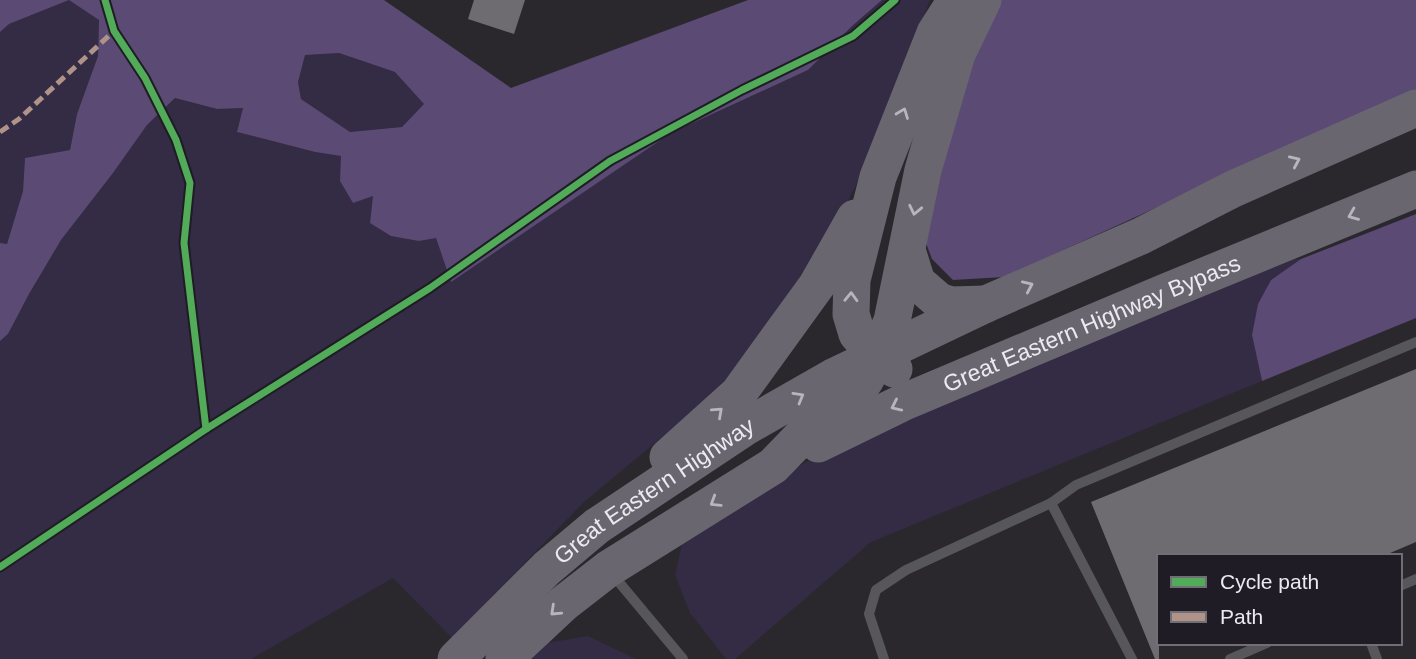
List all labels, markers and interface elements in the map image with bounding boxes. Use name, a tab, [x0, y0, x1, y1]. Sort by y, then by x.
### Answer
one-way arrow	[895, 108, 909, 120]
one-way arrow	[1288, 155, 1300, 169]
one-way arrow	[908, 204, 923, 216]
one-way arrow	[1348, 207, 1360, 221]
street label: Great Eastern Highway Bypass	[939, 250, 1244, 397]
one-way arrow	[1021, 280, 1033, 294]
one-way arrow	[844, 292, 859, 303]
one-way arrow	[791, 392, 804, 405]
one-way arrow	[891, 398, 903, 412]
one-way arrow	[710, 408, 723, 420]
street label: Great Eastern Highway	[549, 412, 759, 569]
one-way arrow	[710, 494, 723, 507]
legend	[1157, 554, 1402, 645]
text: Cycle path	[1220, 570, 1319, 593]
one-way arrow	[550, 603, 563, 616]
text: Path	[1220, 605, 1263, 628]

